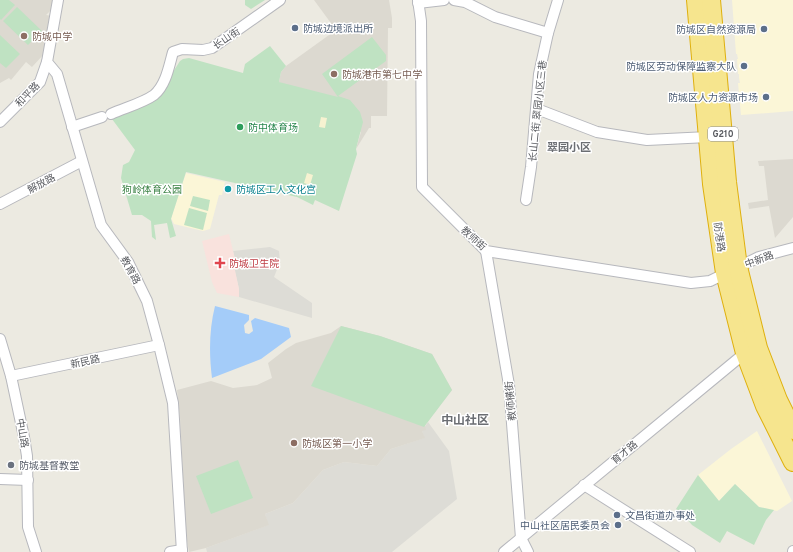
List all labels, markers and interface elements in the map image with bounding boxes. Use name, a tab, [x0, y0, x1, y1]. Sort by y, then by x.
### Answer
marker: 防城边境派出所	[290, 23, 300, 33]
place label: 防城边境派出所	[303, 23, 373, 36]
place label: 防城区自然资源局	[676, 24, 756, 37]
marker: 防城区自然资源局	[759, 24, 769, 34]
street label: 长山街	[211, 25, 243, 53]
marker: 防城中学	[19, 31, 29, 41]
place label: 防城中学	[32, 31, 72, 44]
street label: 长山二街 翠园小区三巷	[527, 60, 550, 163]
place label: 防城区劳动保障监察大队	[626, 61, 736, 74]
marker: 防城区劳动保障监察大队	[739, 61, 749, 71]
marker: 防城港市第七中学	[329, 69, 339, 79]
place label: 防城港市第七中学	[342, 69, 422, 82]
street label: 和平路	[13, 80, 43, 110]
place label: 防城区人力资源市场	[668, 92, 758, 105]
marker: 防城区人力资源市场	[761, 92, 771, 102]
marker: 防中体育场	[235, 122, 245, 132]
place label: 防中体育场	[248, 122, 298, 135]
road number: G210	[708, 127, 738, 141]
district label: 翠园小区	[547, 141, 591, 155]
street label: 解放路	[25, 172, 58, 197]
park label: 狗岭体育公园	[122, 184, 182, 197]
marker: 防城区工人文化宫	[223, 184, 233, 194]
place label: 防城区工人文化宫	[236, 184, 316, 197]
street label: 防港路	[710, 221, 727, 253]
street label: 教师街	[457, 224, 488, 254]
street label: 中新路	[743, 249, 776, 272]
street label: 教育路	[117, 254, 143, 287]
marker: 防城卫生院	[214, 257, 226, 269]
place label: 防城卫生院	[229, 258, 279, 271]
street label: 新民路	[69, 353, 101, 372]
street label: 教师横街	[503, 380, 520, 421]
district label: 中山社区	[441, 413, 489, 429]
street label: 中山路	[13, 417, 31, 449]
marker: 防城区第一小学	[289, 438, 299, 448]
place label: 防城区第一小学	[302, 438, 372, 451]
street label: 育才路	[609, 439, 641, 468]
marker: 防城基督教堂	[6, 460, 16, 470]
place label: 防城基督教堂	[19, 460, 79, 473]
marker: 文昌街道办事处	[612, 510, 622, 520]
place label: 文昌街道办事处	[625, 510, 695, 523]
place label: 中山社区居民委员会	[520, 520, 610, 533]
marker: 中山社区居民委员会	[613, 520, 623, 530]

